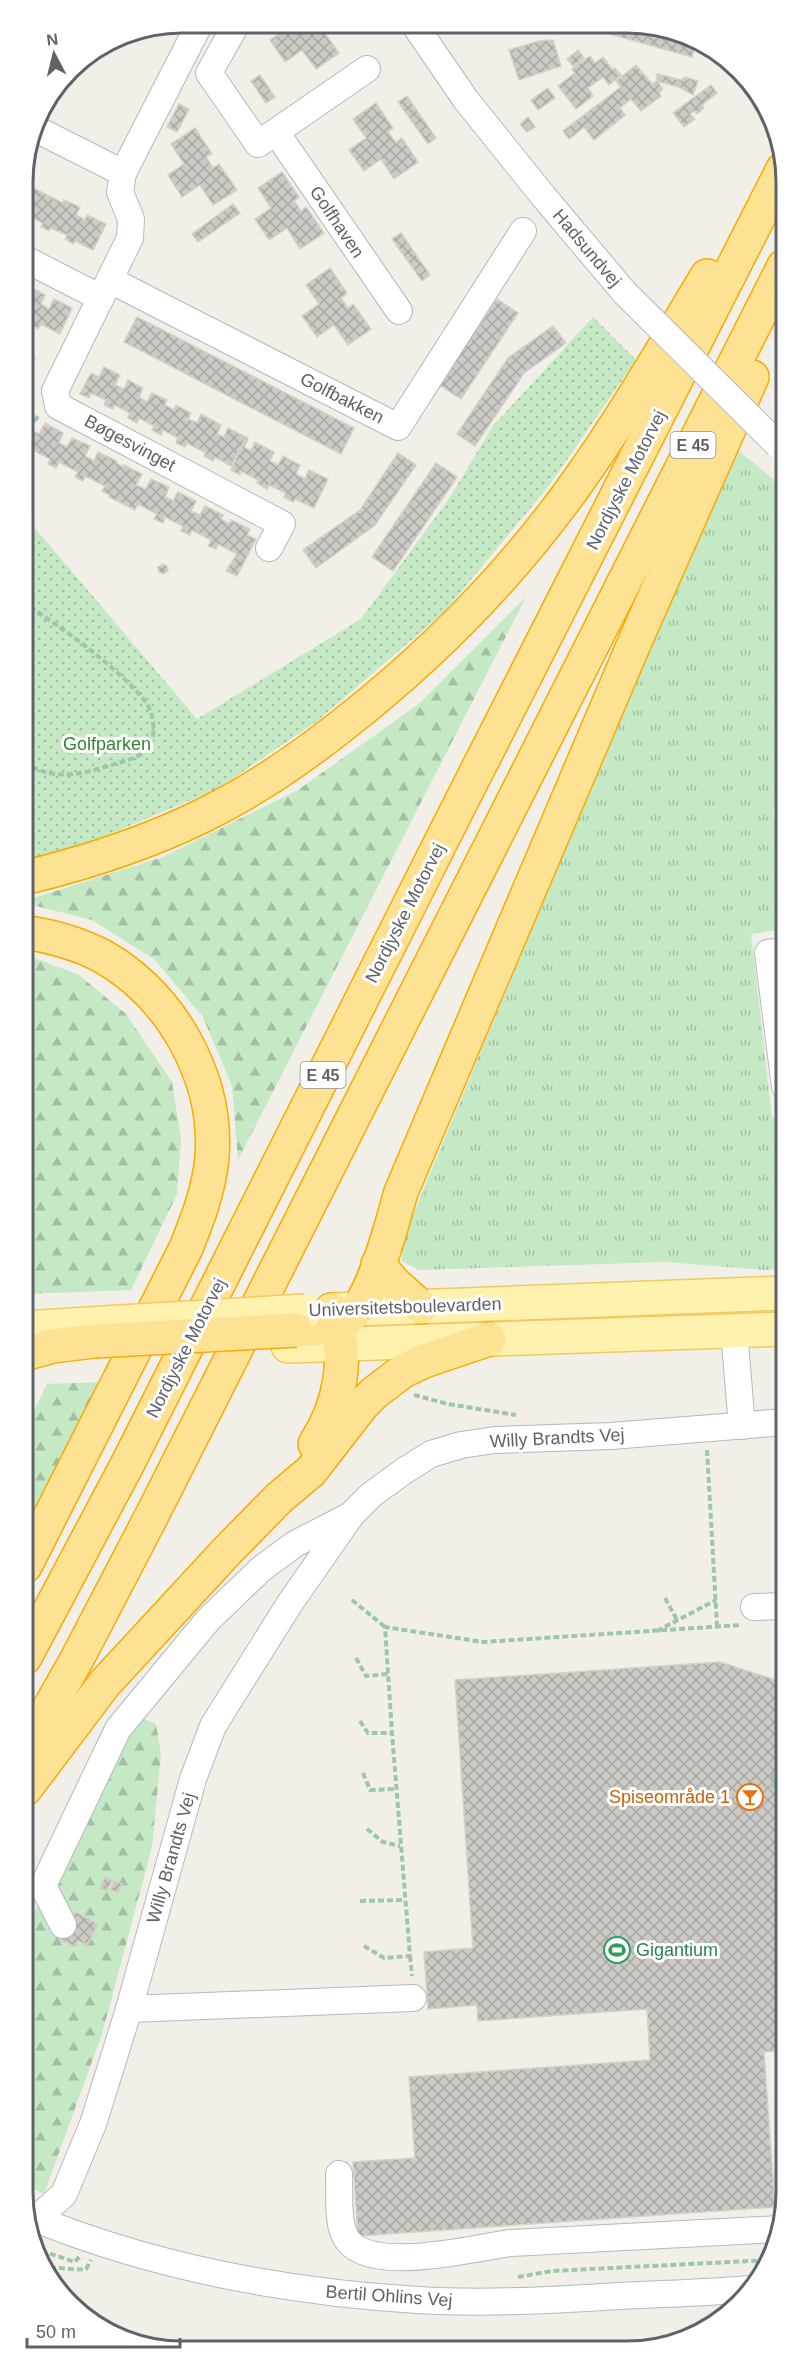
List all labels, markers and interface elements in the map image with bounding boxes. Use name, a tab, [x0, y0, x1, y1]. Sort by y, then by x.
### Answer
north arrow	[24, 24, 84, 84]
text: N	[45, 30, 59, 49]
street label: Golfhaven	[306, 182, 368, 262]
street label: Hadsundvej	[549, 205, 625, 291]
street label: Golfbakken	[297, 368, 387, 428]
street label: Nordjyske Motorvej	[582, 407, 670, 553]
street label: Bøgesvinget	[81, 411, 179, 475]
road number: E 45	[670, 432, 716, 458]
park label: Golfparken	[63, 734, 151, 754]
street label: Nordjyske Motorvej	[361, 840, 449, 986]
road number: E 45	[300, 1062, 346, 1088]
street label: Nordjyske Motorvej	[142, 1275, 230, 1421]
street label: Universitetsboulevarden	[308, 1294, 502, 1320]
street label: Willy Brandts Vej	[489, 1424, 625, 1452]
bar icon: Spiseområde 1	[735, 1782, 765, 1812]
place label: Spiseområde 1	[609, 1787, 730, 1807]
street label: Willy Brandts Vej	[143, 1790, 199, 1926]
sports icon: Gigantium	[602, 1935, 632, 1965]
place label: Gigantium	[636, 1940, 718, 1960]
street label: Bertil Ohlins Vej	[325, 2282, 453, 2310]
scale bar	[27, 2311, 180, 2349]
text: 50 m	[36, 2322, 76, 2342]

